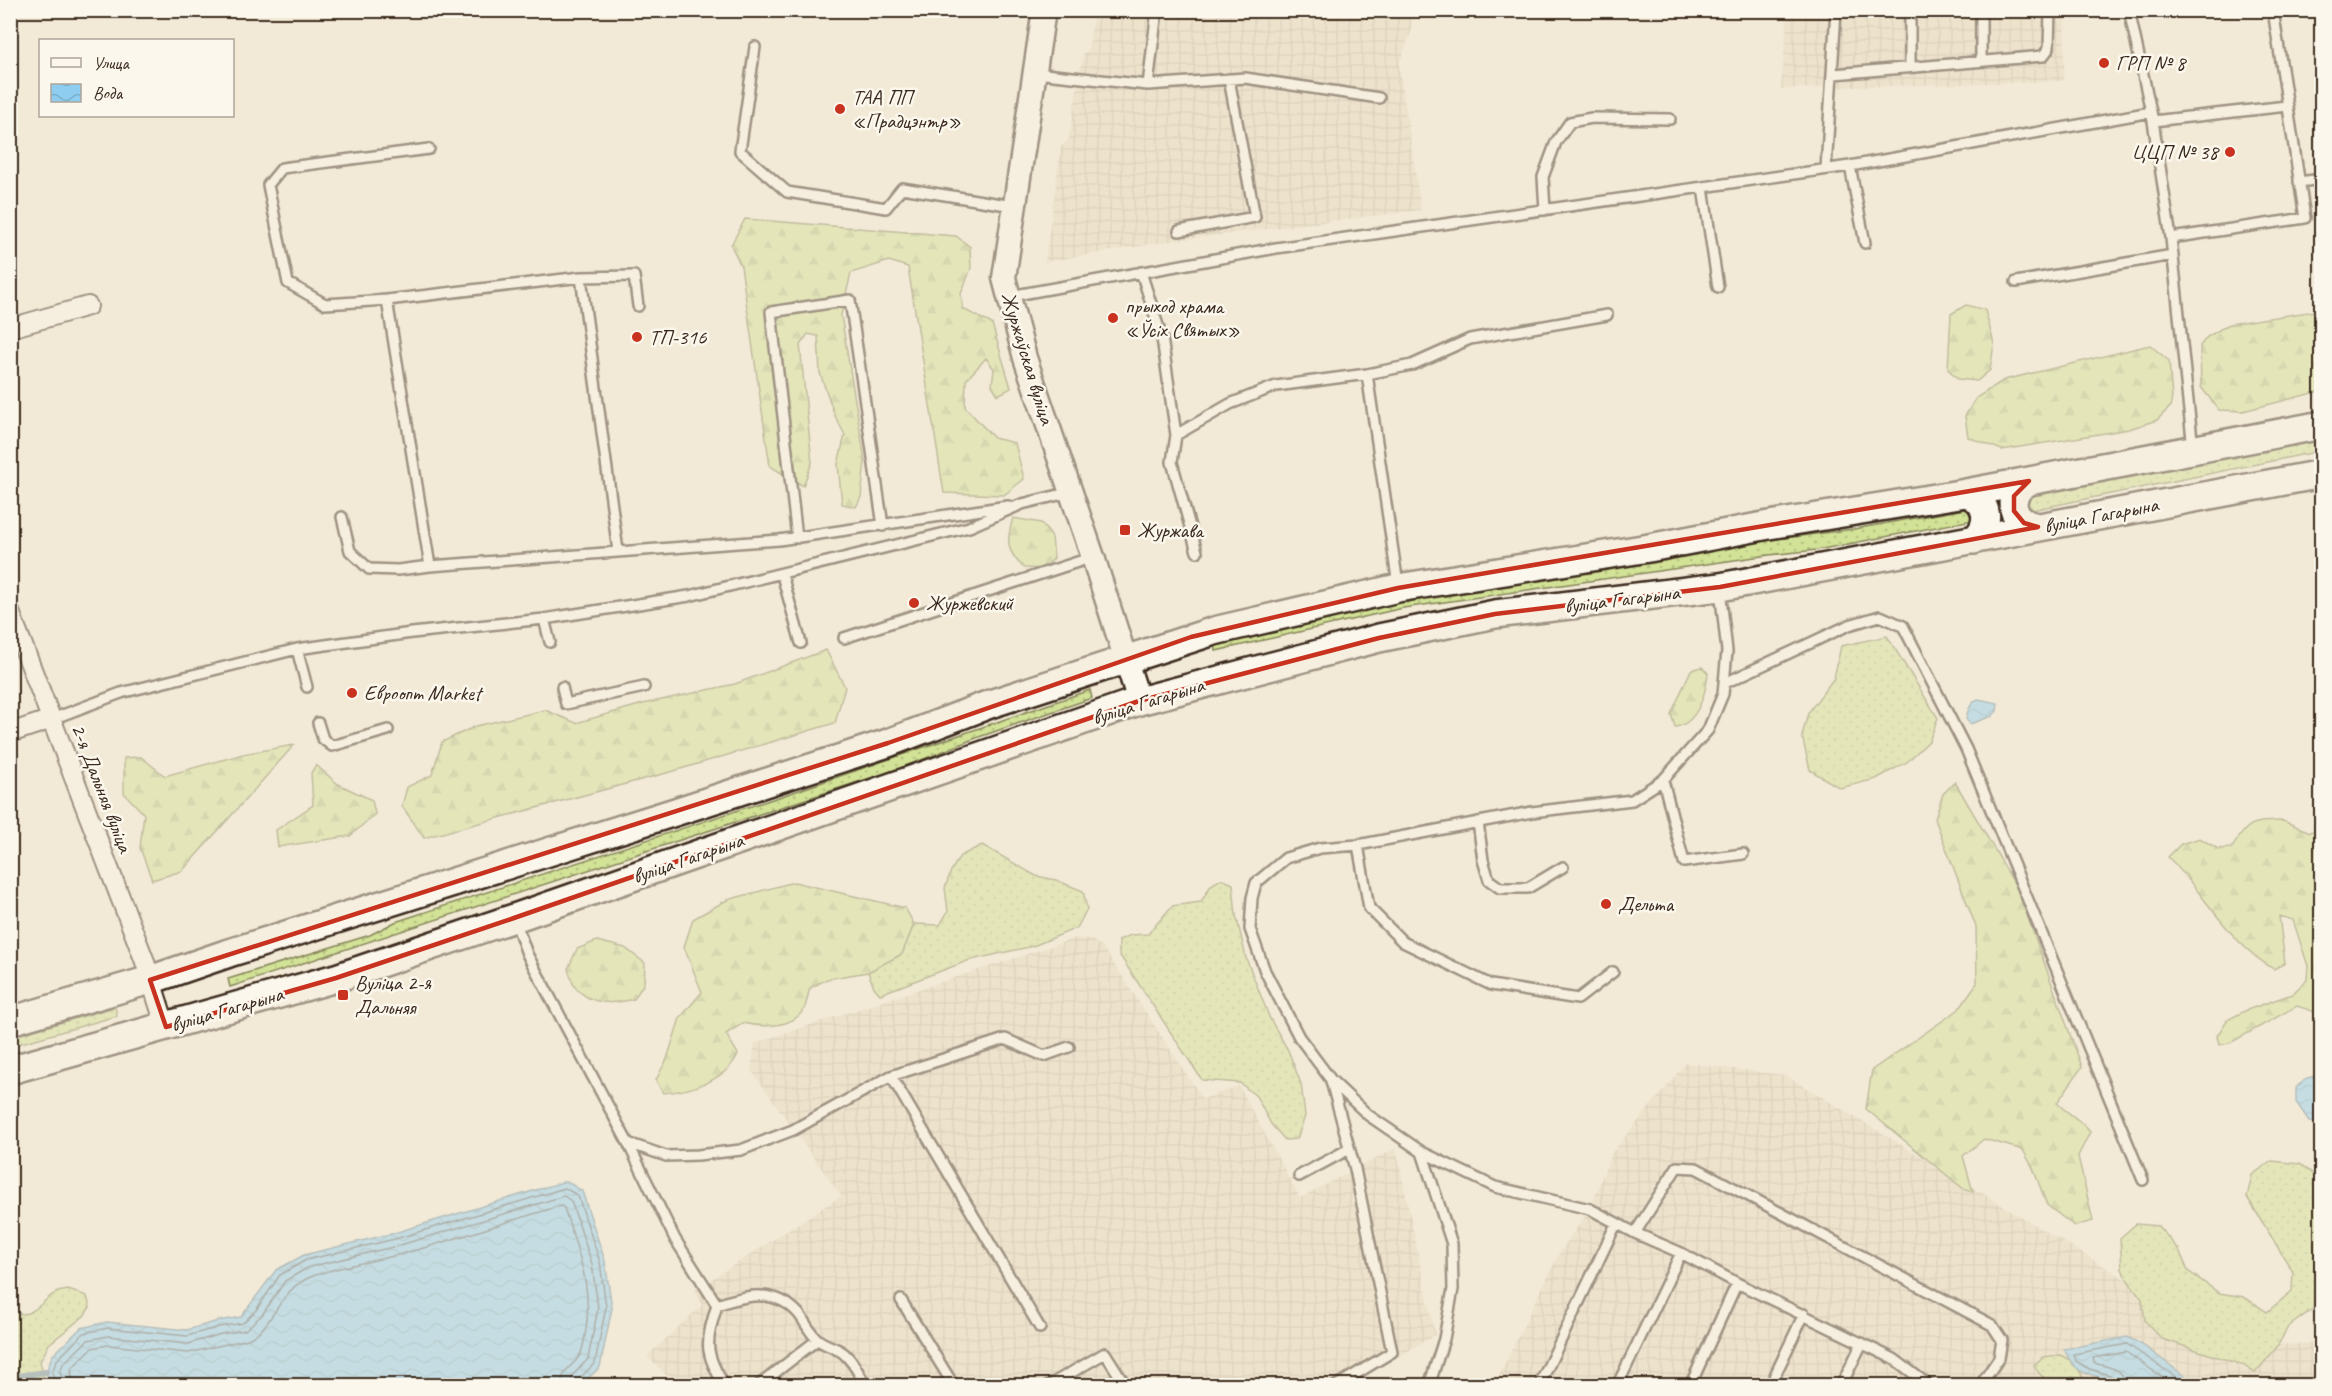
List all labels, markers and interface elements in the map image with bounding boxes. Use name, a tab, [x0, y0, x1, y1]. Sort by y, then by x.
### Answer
legend	[39, 39, 234, 117]
place label: ГРП № 8	[2116, 50, 2188, 76]
text: Улица	[93, 52, 130, 74]
marker: ГРП № 8	[2097, 56, 2111, 70]
text: Вода	[93, 82, 124, 104]
place label: ТАА ПП «Прадцэнтр»	[852, 84, 961, 134]
marker: ТАА ПП «Прадцэнтр»	[833, 102, 847, 116]
place label: ЦЦП № 38	[2131, 139, 2221, 165]
marker: ЦЦП № 38	[2223, 145, 2237, 159]
street label: Журжаўская вуліца	[996, 289, 1061, 429]
place label: прыход храма «Ўсіх Святых»	[1125, 293, 1240, 343]
marker: прыход храма «Ўсіх Святых»	[1106, 311, 1120, 325]
place label: ТП-316	[649, 324, 707, 350]
marker: ТП-316	[630, 330, 644, 344]
street label: вуліца Гагарына	[2042, 491, 2162, 539]
place label: Журжава	[1137, 517, 1205, 543]
marker: Журжава	[1118, 523, 1132, 537]
street label: вуліца Гагарына	[1563, 579, 1683, 619]
place label: Журжевский	[926, 590, 1014, 616]
marker: Журжевский	[907, 596, 921, 610]
street label: вуліца Гагарына	[1089, 671, 1209, 730]
place label: Евроопт Market	[364, 680, 484, 706]
marker: Евроопт Market	[345, 686, 359, 700]
street label: 2-я Дальняя вуліца	[66, 720, 139, 858]
street label: вуліца Гагарына	[629, 826, 749, 889]
place label: Дельта	[1618, 891, 1675, 917]
marker: Дельта	[1599, 897, 1613, 911]
place label: Вуліца 2-я Дальняя	[355, 970, 432, 1020]
street label: вуліца Гагарына	[168, 980, 288, 1037]
marker: Вуліца 2-я Дальняя	[336, 988, 350, 1002]

